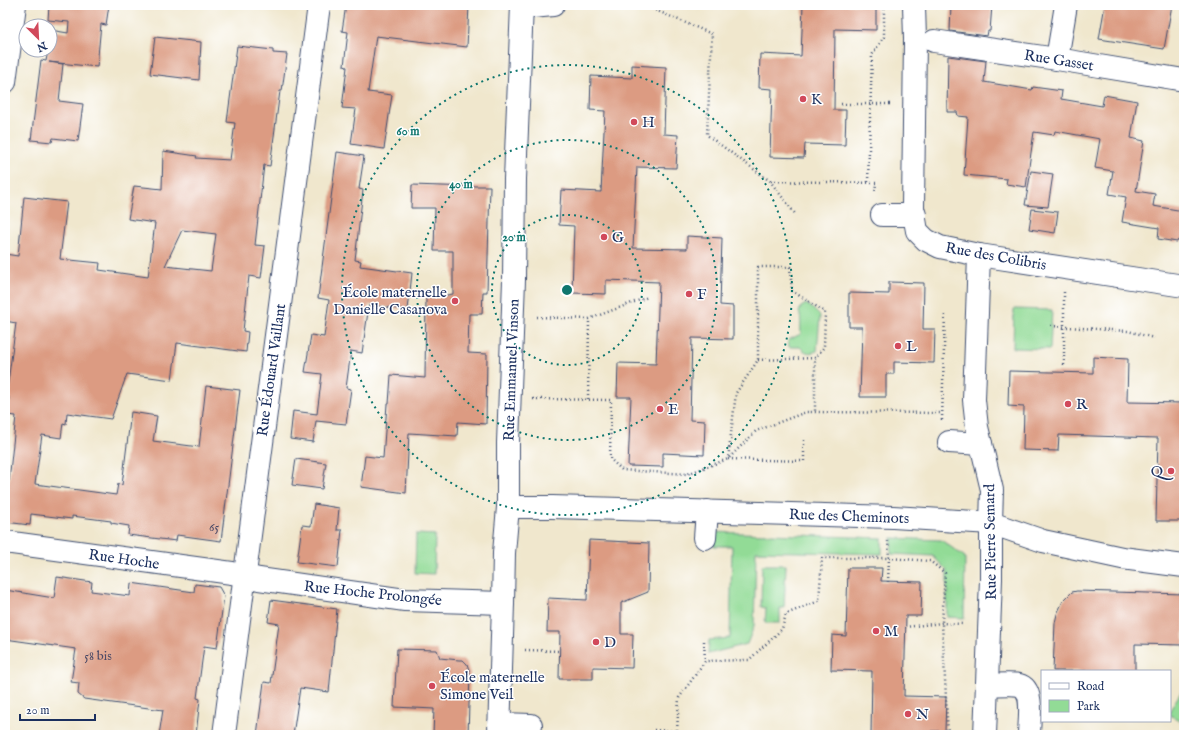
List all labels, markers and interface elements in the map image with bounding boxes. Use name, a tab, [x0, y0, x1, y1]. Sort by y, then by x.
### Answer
north arrow	[18, 18, 58, 58]
text: N	[34, 37, 50, 55]
street label: Rue Gasset	[1023, 46, 1095, 75]
place label: K	[811, 90, 822, 109]
marker: K	[798, 94, 808, 104]
place label: H	[642, 113, 655, 132]
marker: H	[629, 117, 639, 127]
text: 60 m	[397, 124, 420, 139]
text: 40 m	[449, 177, 474, 192]
place label: G	[612, 228, 624, 247]
text: 20 m	[502, 230, 526, 245]
marker: G	[599, 232, 609, 242]
street label: Rue des Colibris	[944, 238, 1048, 275]
place label: École maternelle Danielle Casanova	[333, 283, 448, 319]
centre of rings	[560, 283, 574, 297]
place label: F	[697, 285, 707, 304]
marker: F	[684, 289, 694, 299]
marker: École maternelle Danielle Casanova	[450, 296, 460, 306]
street label: Rue Emmanuel Vinson	[500, 299, 523, 441]
street label: Rue Édouard Vaillant	[253, 302, 290, 438]
place label: L	[906, 337, 917, 356]
marker: L	[893, 341, 903, 351]
place label: R	[1076, 395, 1088, 414]
marker: R	[1063, 399, 1073, 409]
place label: E	[668, 400, 678, 419]
marker: E	[655, 404, 665, 414]
place label: Q	[1151, 462, 1174, 481]
marker: Q	[1166, 466, 1176, 476]
street label: Rue Pierre Semard	[980, 483, 1001, 600]
street label: Rue des Cheminots	[789, 505, 909, 528]
house number: 65	[209, 519, 219, 536]
street label: Rue Hoche	[87, 545, 161, 574]
street label: Rue Hoche Prolongée	[303, 577, 443, 610]
place label: M	[884, 622, 898, 641]
marker: M	[871, 626, 881, 636]
place label: D	[604, 633, 616, 652]
marker: D	[591, 637, 601, 647]
house number: 58 bis	[84, 648, 112, 665]
place label: École maternelle Simone Veil	[440, 668, 545, 704]
legend	[1041, 670, 1171, 722]
text: Road	[1077, 679, 1105, 694]
marker: École maternelle Simone Veil	[427, 681, 437, 691]
scale bar	[20, 696, 95, 722]
text: Park	[1077, 699, 1100, 714]
text: 20 m	[26, 703, 49, 718]
place label: N	[916, 705, 929, 724]
marker: N	[903, 709, 913, 719]

